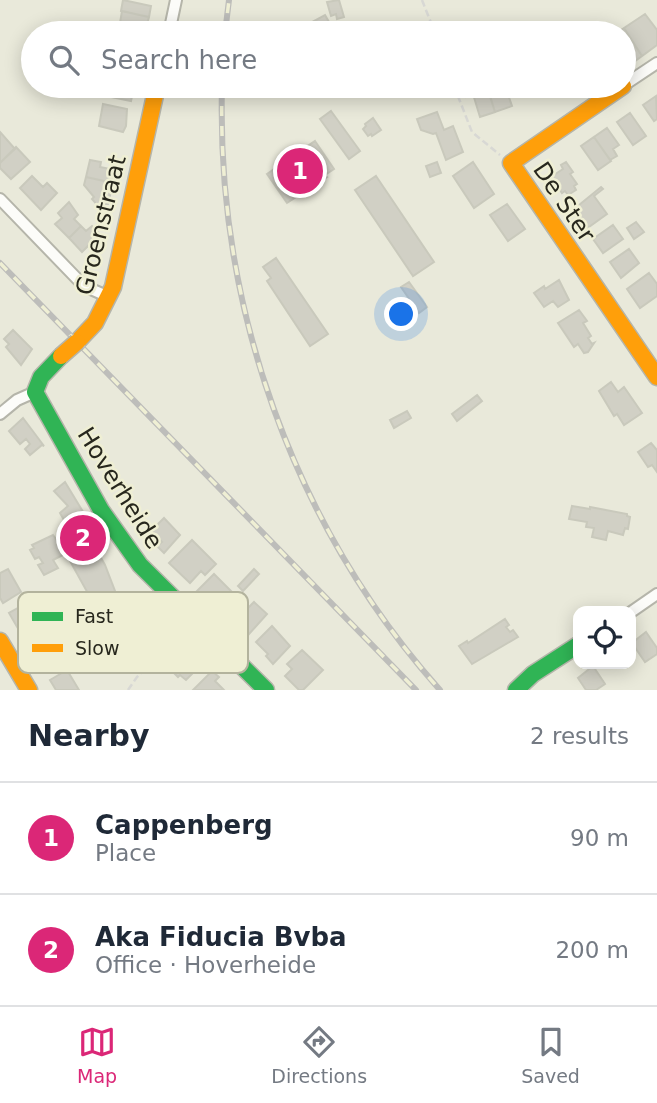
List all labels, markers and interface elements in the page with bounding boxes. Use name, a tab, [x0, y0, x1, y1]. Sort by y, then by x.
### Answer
search box	[21, 21, 636, 98]
icon: search	[45, 41, 83, 79]
text: Search here	[101, 45, 257, 75]
pin: 1	[277, 145, 323, 197]
street label: Groenstraat	[70, 152, 132, 298]
street label: De Ster	[527, 157, 601, 247]
your location	[384, 297, 418, 331]
street label: Hoverheide	[72, 422, 168, 554]
pin: 2	[60, 512, 106, 564]
legend	[18, 592, 248, 673]
text: Fast	[75, 605, 113, 627]
map controls	[573, 606, 636, 669]
button: locate	[573, 606, 636, 669]
text: Slow	[75, 637, 120, 659]
text: Nearby	[28, 718, 150, 753]
text: 2 results	[530, 723, 629, 749]
text: Cappenberg	[95, 810, 273, 840]
text: 1	[43, 825, 59, 851]
text: 90 m	[570, 825, 629, 851]
text: Place	[95, 840, 156, 866]
text: Aka Fiducia Bvba	[95, 922, 347, 952]
text: 2	[43, 937, 59, 963]
text: 200 m	[555, 937, 629, 963]
text: Office · Hoverheide	[95, 952, 316, 978]
tab: Map	[77, 1023, 117, 1087]
tab: Directions	[271, 1023, 367, 1087]
tab: Saved	[521, 1023, 580, 1087]

